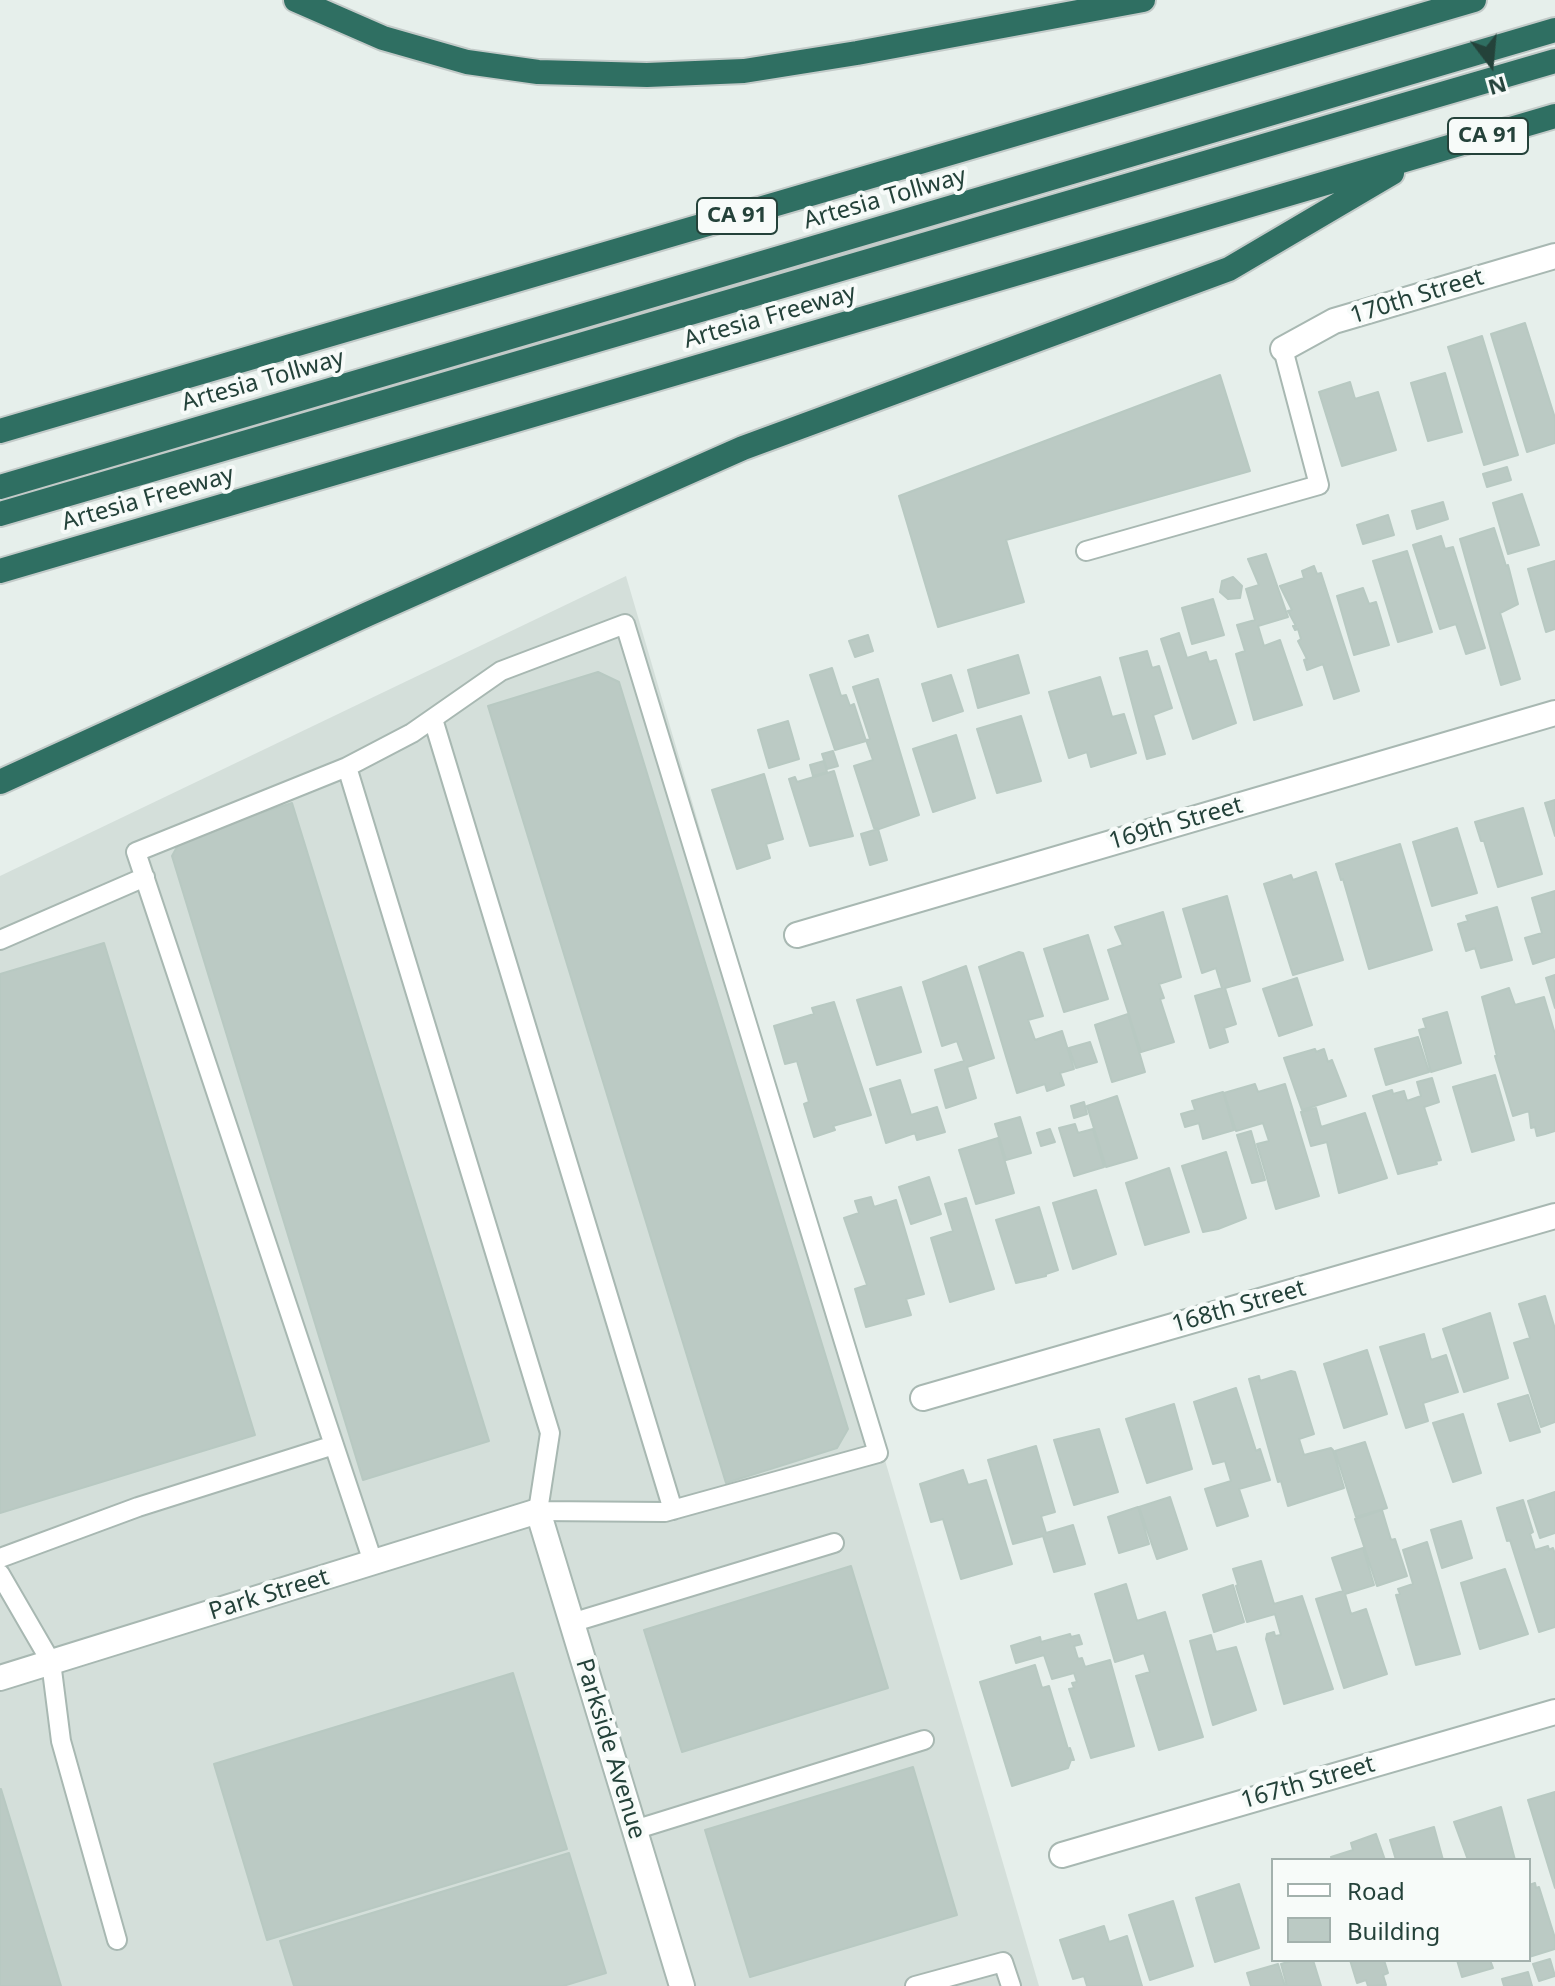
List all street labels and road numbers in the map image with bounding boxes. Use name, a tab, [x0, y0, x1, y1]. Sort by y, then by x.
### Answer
road number: CA 91	[1448, 118, 1528, 154]
street label: Artesia Tollway	[800, 162, 970, 236]
road number: CA 91	[697, 198, 777, 234]
street label: 170th Street	[1347, 263, 1487, 331]
street label: Artesia Freeway	[681, 279, 859, 355]
street label: Artesia Tollway	[178, 344, 348, 418]
street label: Artesia Freeway	[59, 461, 237, 537]
street label: 169th Street	[1106, 791, 1246, 857]
street label: 168th Street	[1169, 1274, 1309, 1340]
street label: Park Street	[206, 1563, 332, 1627]
street label: Parkside Avenue	[569, 1655, 651, 1843]
street label: 167th Street	[1238, 1750, 1378, 1816]

